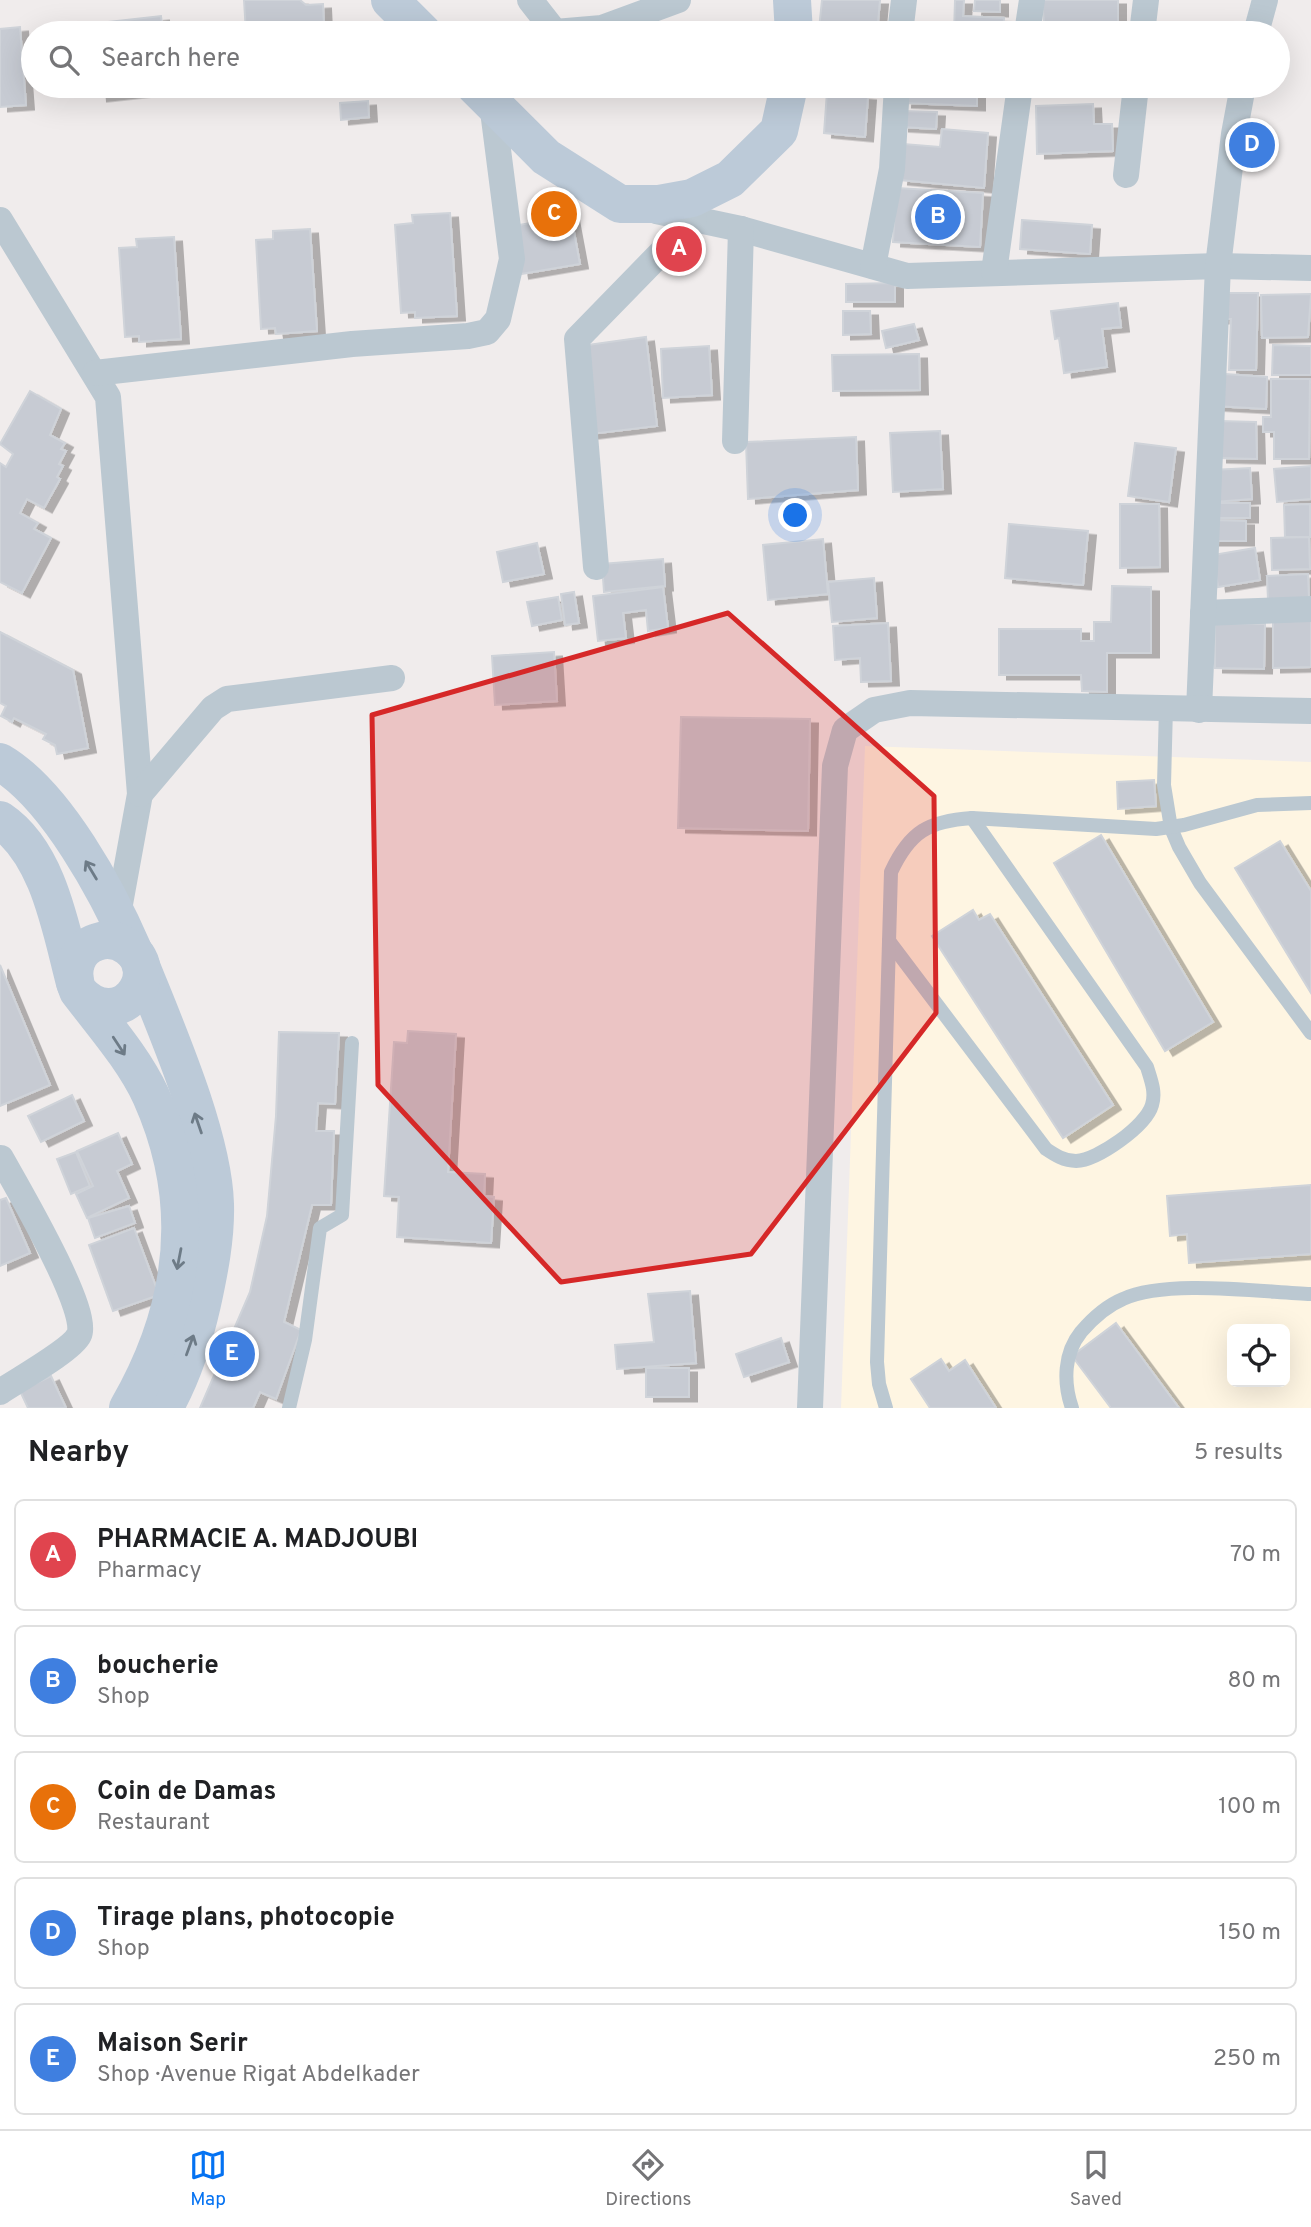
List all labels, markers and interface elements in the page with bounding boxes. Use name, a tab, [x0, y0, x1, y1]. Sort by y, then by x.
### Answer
search box	[21, 21, 1290, 98]
icon: search	[45, 41, 83, 79]
text: Search here	[101, 43, 240, 76]
pin: D	[1229, 119, 1275, 171]
pin: C	[531, 188, 577, 240]
pin: B	[915, 191, 961, 243]
pin: A	[656, 223, 702, 275]
your location	[778, 498, 812, 532]
one-way arrow	[83, 861, 98, 880]
one-way arrow	[112, 1036, 126, 1055]
one-way arrow	[191, 1112, 203, 1134]
one-way arrow	[171, 1248, 185, 1270]
map controls	[1227, 1324, 1290, 1387]
button: locate	[1227, 1324, 1290, 1387]
pin: E	[209, 1328, 255, 1380]
one-way arrow	[185, 1335, 197, 1357]
text: Nearby	[28, 1435, 129, 1472]
text: 5 results	[1194, 1439, 1283, 1468]
text: PHARMACIE A. MADJOUBI	[97, 1524, 418, 1557]
text: A	[45, 1541, 61, 1570]
text: 70 m	[1230, 1541, 1281, 1570]
text: Pharmacy	[97, 1557, 202, 1586]
text: boucherie	[97, 1650, 219, 1683]
text: B	[45, 1667, 61, 1696]
text: 80 m	[1228, 1667, 1281, 1696]
text: Shop	[97, 1683, 150, 1712]
text: Coin de Damas	[97, 1776, 276, 1809]
text: C	[46, 1793, 60, 1822]
text: 100 m	[1218, 1793, 1281, 1822]
text: Restaurant	[97, 1809, 210, 1838]
text: Tirage plans, photocopie	[97, 1902, 395, 1935]
text: D	[45, 1919, 61, 1948]
text: 150 m	[1219, 1919, 1281, 1948]
text: Shop	[97, 1935, 150, 1964]
text: Maison Serir	[97, 2028, 248, 2061]
text: E	[46, 2045, 60, 2074]
text: 250 m	[1213, 2045, 1281, 2074]
text: Shop · Avenue Rigat Abdelkader	[97, 2061, 420, 2090]
tab: Map	[189, 2146, 227, 2212]
tab: Directions	[605, 2146, 692, 2212]
tab: Saved	[1070, 2146, 1122, 2212]

